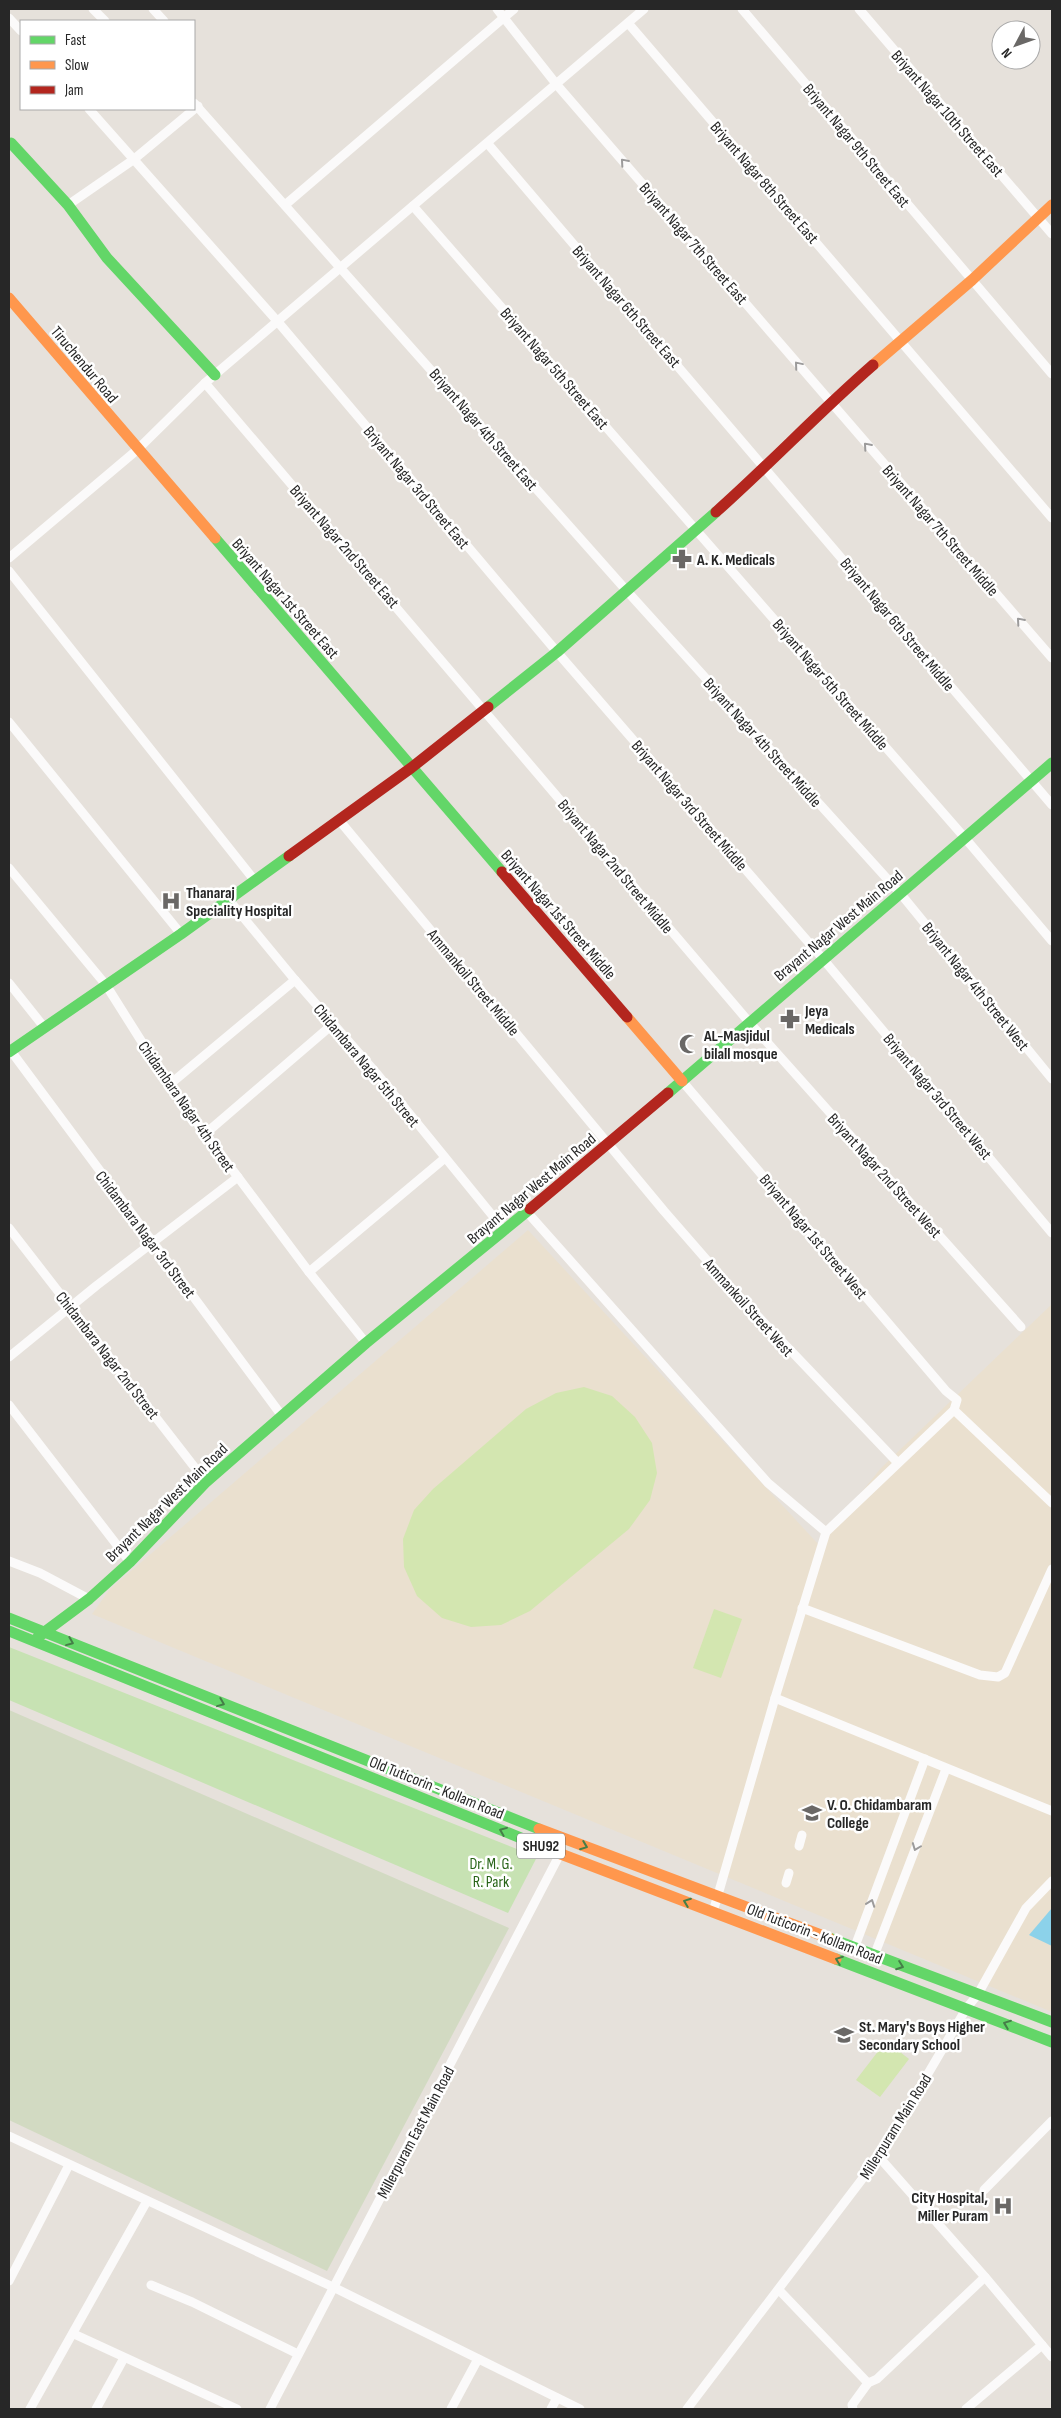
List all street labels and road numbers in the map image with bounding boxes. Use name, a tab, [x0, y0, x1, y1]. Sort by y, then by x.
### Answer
street label: Briyant Nagar 10th Street East	[888, 46, 1008, 180]
street label: Briyant Nagar 9th Street East	[798, 80, 913, 212]
street label: Briyant Nagar 8th Street East	[706, 118, 822, 248]
street label: Briyant Nagar 7th Street East	[635, 179, 751, 309]
street label: Briyant Nagar 6th Street East	[568, 242, 684, 372]
street label: Briyant Nagar 5th Street East	[496, 304, 612, 434]
street label: Tiruchendur Road	[46, 323, 121, 407]
street label: Briyant Nagar 4th Street East	[425, 365, 541, 495]
street label: Briyant Nagar 3rd Street East	[359, 423, 473, 553]
street label: Briyant Nagar 7th Street Middle	[878, 462, 1002, 600]
street label: Briyant Nagar 2nd Street East	[285, 481, 403, 613]
street label: Briyant Nagar 1st Street East	[227, 535, 342, 663]
street label: Briyant Nagar 6th Street Middle	[836, 555, 958, 695]
street label: Briyant Nagar 5th Street Middle	[768, 616, 892, 754]
street label: Briyant Nagar 4th Street Middle	[699, 674, 825, 812]
street label: Briyant Nagar 3rd Street Middle	[627, 737, 751, 875]
street label: Briyant Nagar 2nd Street Middle	[553, 796, 676, 938]
street label: Briyant Nagar 1st Street Middle	[496, 846, 619, 984]
street label: Brayant Nagar West Main Road	[771, 867, 907, 986]
street label: Briyant Nagar 4th Street West	[917, 919, 1032, 1055]
street label: Ammankoil Street Middle	[422, 925, 523, 1040]
street label: Chidambara Nagar 5th Street	[309, 1001, 423, 1131]
street label: Briyant Nagar 3rd Street West	[879, 1030, 995, 1164]
street label: Chidambara Nagar 4th Street	[134, 1038, 238, 1176]
street label: Briyant Nagar 2nd Street West	[823, 1110, 945, 1242]
street label: Brayant Nagar West Main Road	[464, 1130, 600, 1249]
street label: Chidambara Nagar 3rd Street	[91, 1168, 199, 1302]
street label: Briyant Nagar 1st Street West	[755, 1171, 871, 1303]
street label: Ammankoil Street West	[698, 1254, 797, 1361]
street label: Chidambara Nagar 2nd Street	[51, 1288, 163, 1424]
street label: Brayant Nagar West Main Road	[102, 1440, 232, 1566]
street label: Old Tuticorin - Kollam Road	[366, 1753, 507, 1824]
road number: SHU92	[517, 1834, 565, 1858]
street label: Old Tuticorin - Kollam Road	[744, 1900, 885, 1969]
street label: Millerpuram East Main Road	[374, 2064, 459, 2202]
street label: Millerpuram Main Road	[856, 2071, 936, 2183]

